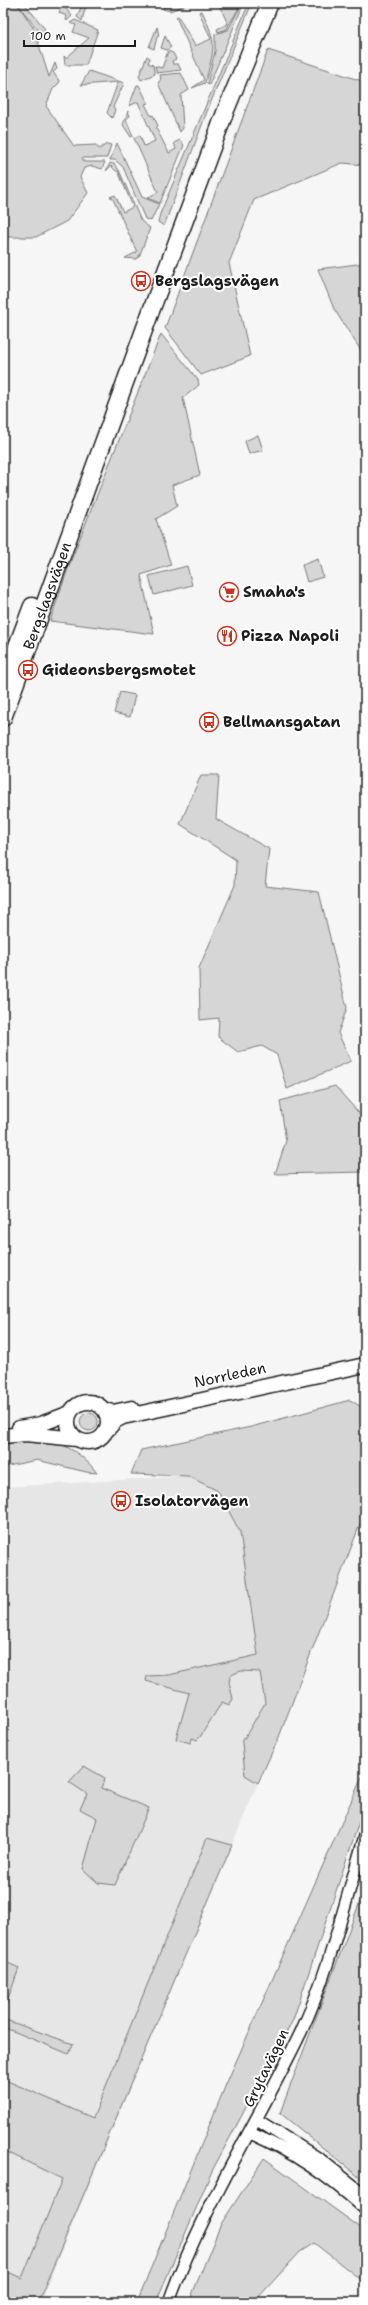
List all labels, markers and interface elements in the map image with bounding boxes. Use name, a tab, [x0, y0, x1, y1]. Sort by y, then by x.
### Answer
scale bar	[24, 22, 135, 48]
text: 100 m	[30, 28, 66, 44]
bus stop icon: Bergslagsvägen	[130, 270, 152, 292]
place label: Bergslagsvägen	[155, 271, 279, 291]
street label: Bergslagsvägen	[19, 539, 76, 652]
supermarket icon: Smaha's	[218, 581, 240, 603]
place label: Smaha's	[243, 582, 306, 602]
restaurant icon: Pizza Napoli	[216, 625, 238, 647]
place label: Pizza Napoli	[241, 626, 339, 646]
bus stop icon: Gideonsbergsmotet	[17, 659, 39, 681]
place label: Gideonsbergsmotet	[42, 660, 196, 680]
bus stop icon: Bellmansgatan	[198, 711, 220, 733]
place label: Bellmansgatan	[223, 712, 340, 732]
street label: Norrleden	[192, 1358, 268, 1392]
bus stop icon: Isolatorvägen	[110, 1490, 132, 1512]
place label: Isolatorvägen	[135, 1491, 249, 1511]
street label: Grytavägen	[238, 2025, 294, 2111]

